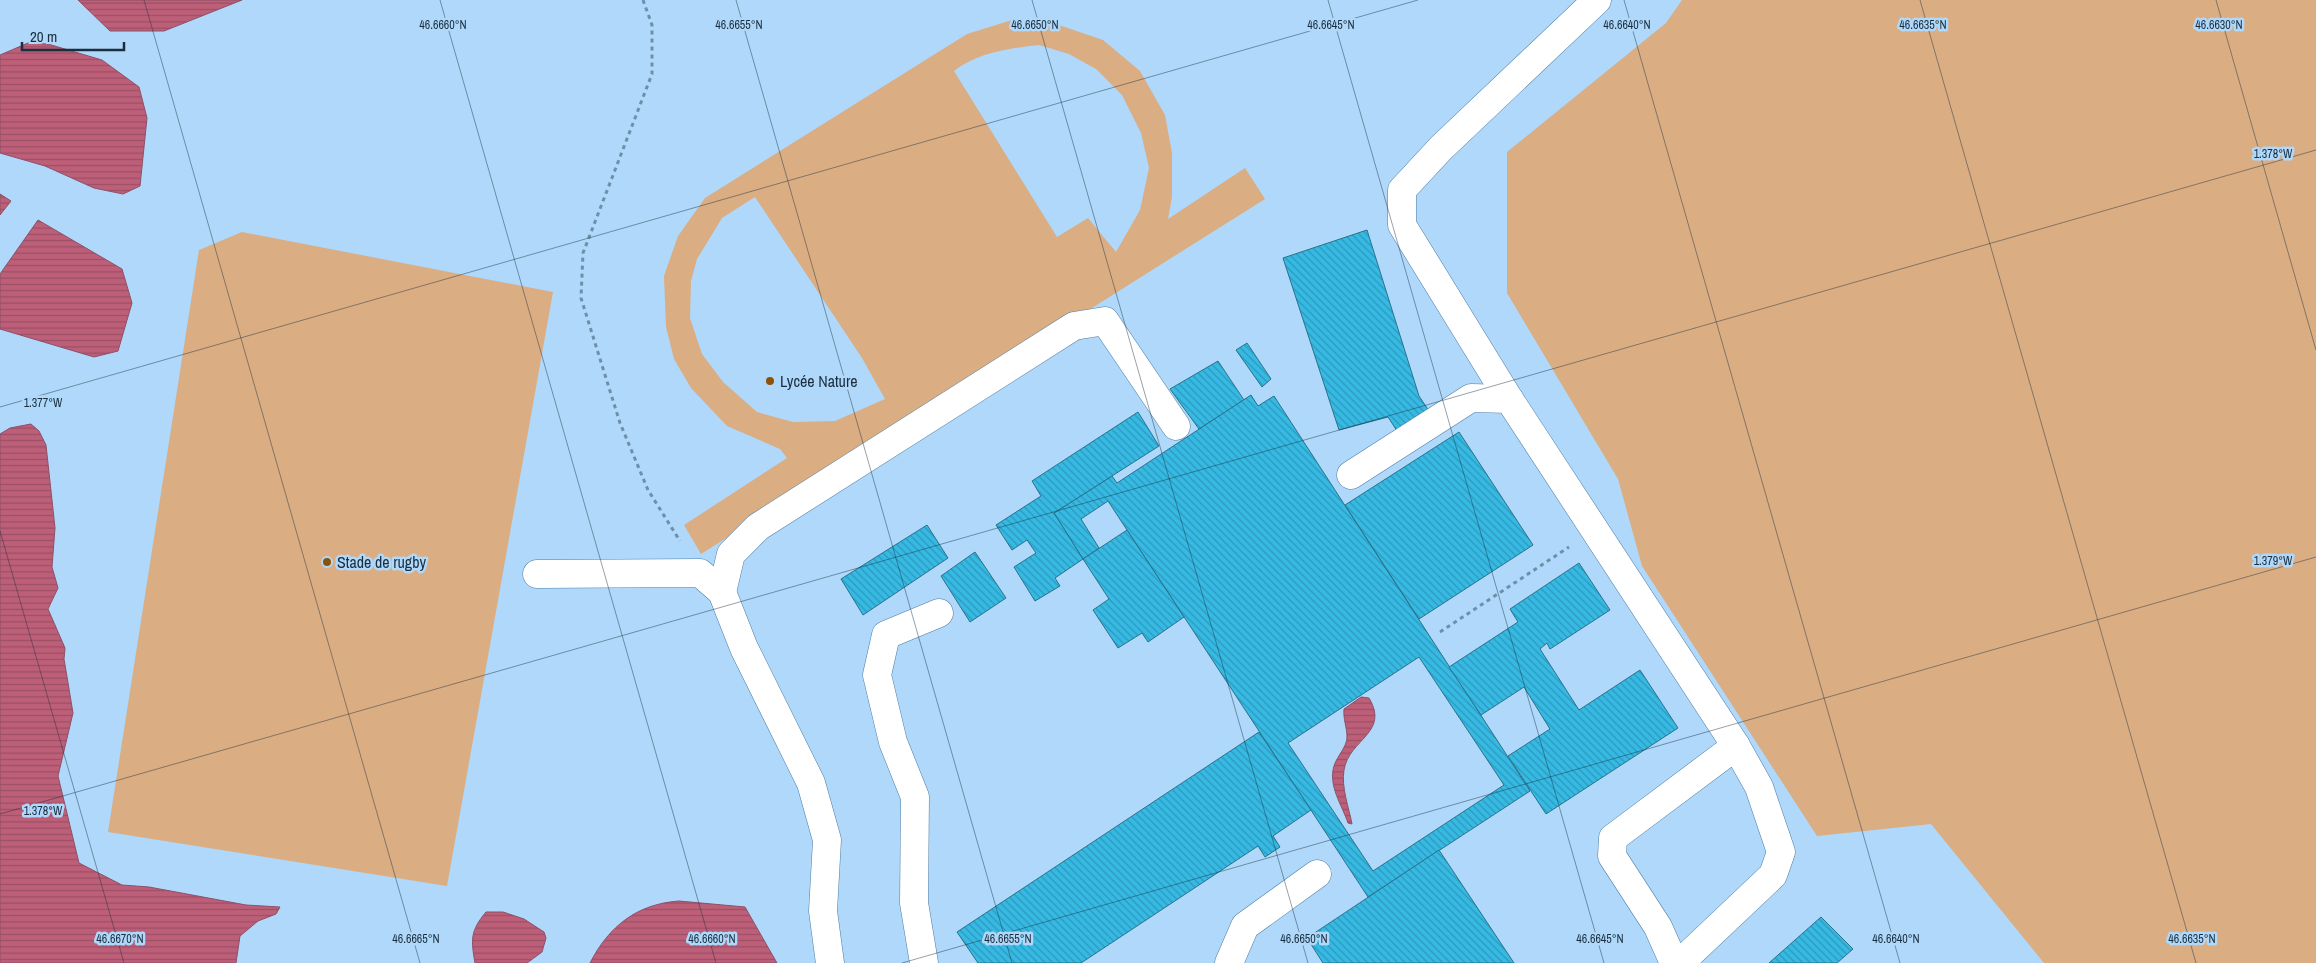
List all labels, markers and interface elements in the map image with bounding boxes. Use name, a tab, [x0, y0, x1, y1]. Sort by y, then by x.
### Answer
text: 46.6660°N	[419, 17, 467, 33]
text: 46.6655°N	[715, 17, 763, 33]
text: 46.6650°N	[1011, 17, 1059, 33]
text: 46.6645°N	[1307, 17, 1355, 33]
text: 46.6640°N	[1603, 17, 1651, 33]
text: 46.6635°N	[1899, 17, 1947, 33]
text: 46.6630°N	[2195, 17, 2243, 33]
scale bar	[22, 20, 125, 52]
text: 20 m	[30, 26, 57, 47]
text: 1.378°W	[2254, 146, 2293, 162]
place label: Lycée Nature	[780, 370, 858, 392]
marker: Lycée Nature	[764, 375, 776, 387]
text: 1.377°W	[24, 395, 63, 411]
place label: Stade de rugby	[337, 551, 426, 573]
text: 1.379°W	[2254, 553, 2293, 569]
marker: Stade de rugby	[321, 556, 333, 568]
text: 1.378°W	[24, 803, 63, 819]
text: 46.6670°N	[96, 931, 144, 947]
text: 46.6665°N	[392, 931, 440, 947]
text: 46.6660°N	[688, 931, 736, 947]
text: 46.6655°N	[984, 931, 1032, 947]
text: 46.6650°N	[1280, 931, 1328, 947]
text: 46.6645°N	[1576, 931, 1624, 947]
text: 46.6640°N	[1872, 931, 1920, 947]
text: 46.6635°N	[2168, 931, 2216, 947]

